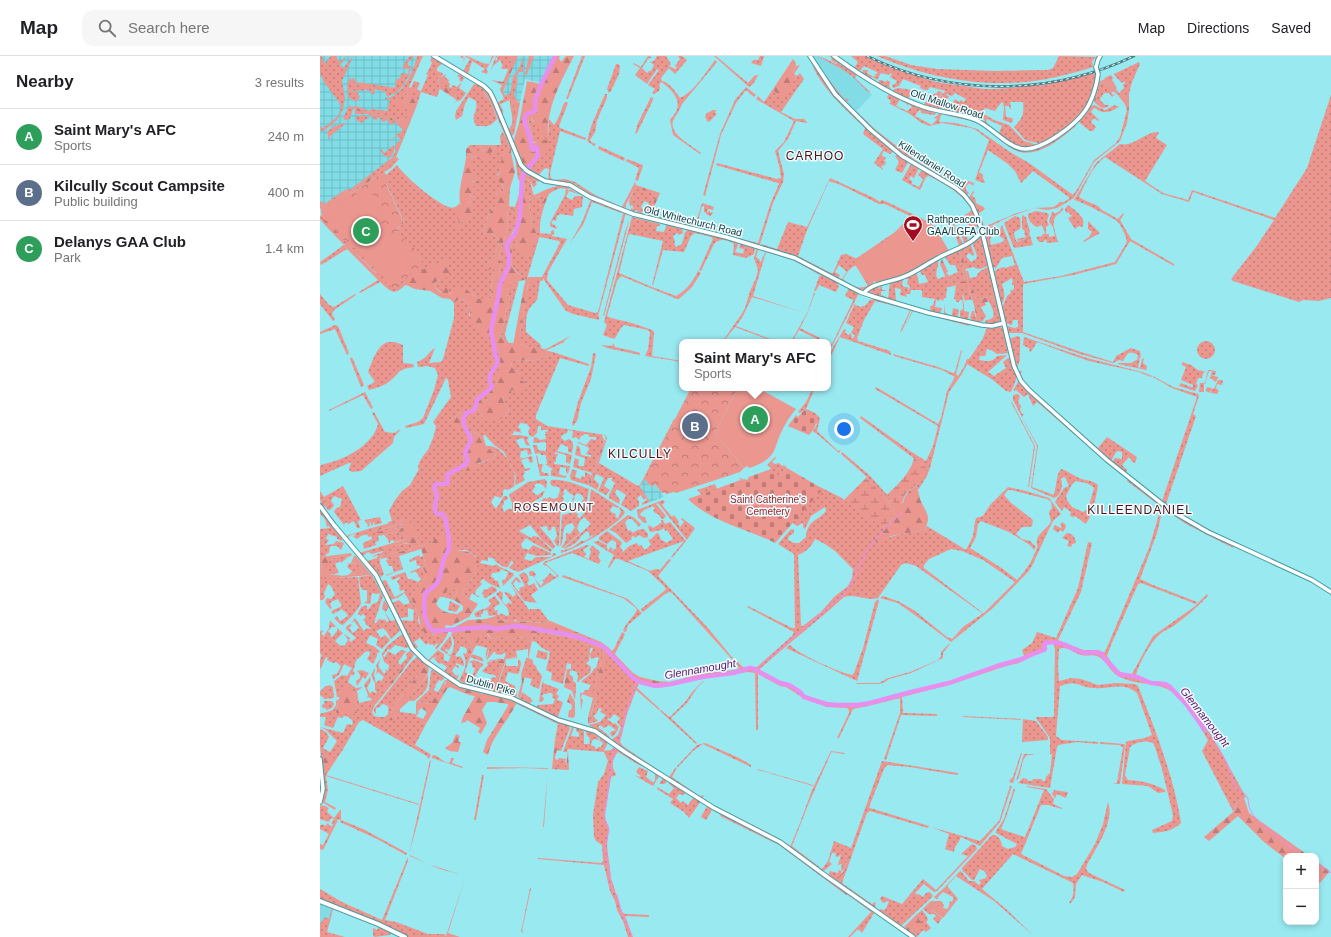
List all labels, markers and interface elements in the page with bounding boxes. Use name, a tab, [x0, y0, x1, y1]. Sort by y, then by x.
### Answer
search box	[82, 10, 362, 46]
text: Map	[20, 17, 58, 38]
icon: search	[96, 17, 118, 39]
text: Search here	[128, 19, 210, 36]
text: Map	[1138, 20, 1165, 36]
text: Directions	[1187, 20, 1249, 36]
text: Saved	[1271, 20, 1311, 36]
text: Nearby	[16, 72, 74, 91]
text: 3 results	[255, 75, 304, 90]
street label: Old Mallow Road	[909, 87, 985, 121]
text: Saint Mary's AFC	[54, 121, 176, 138]
text: A	[24, 129, 34, 144]
text: 240 m	[268, 129, 304, 144]
text: Sports	[54, 138, 92, 153]
street label: Killendaniel Road	[896, 138, 968, 190]
district label: CARHOO	[786, 149, 844, 163]
text: Kilcully Scout Campsite	[54, 177, 225, 194]
text: B	[24, 185, 34, 200]
text: 400 m	[268, 185, 304, 200]
text: Public building	[54, 194, 138, 209]
street label: Old Whitechurch Road	[643, 203, 743, 239]
sports icon: Rathpeacon GAA/LGFA Club	[902, 214, 924, 242]
place label: Rathpeacon GAA/LGFA Club	[927, 214, 1000, 237]
pin: C	[353, 216, 379, 246]
text: Delanys GAA Club	[54, 233, 186, 250]
text: C	[24, 241, 34, 256]
text: 1.4 km	[265, 241, 304, 256]
text: Park	[54, 250, 81, 265]
popup	[679, 339, 831, 391]
text: Saint Mary's AFC	[694, 349, 816, 366]
text: Sports	[694, 366, 731, 381]
pin: A	[742, 404, 768, 434]
pin: B	[682, 411, 708, 441]
your location	[834, 419, 854, 439]
district label: KILCULLY	[608, 447, 672, 461]
park label: Saint Catherine's Cemetery	[730, 494, 806, 517]
district label: ROSEMOUNT	[514, 501, 594, 513]
district label: KILLEENDANIEL	[1087, 503, 1193, 517]
water label: Glennamought	[663, 657, 737, 681]
street label: Dublin Pike	[465, 673, 517, 697]
water label: Glennamought	[1178, 685, 1233, 750]
map controls	[1283, 853, 1319, 925]
button: +	[1283, 853, 1319, 889]
button: −	[1283, 889, 1319, 925]

